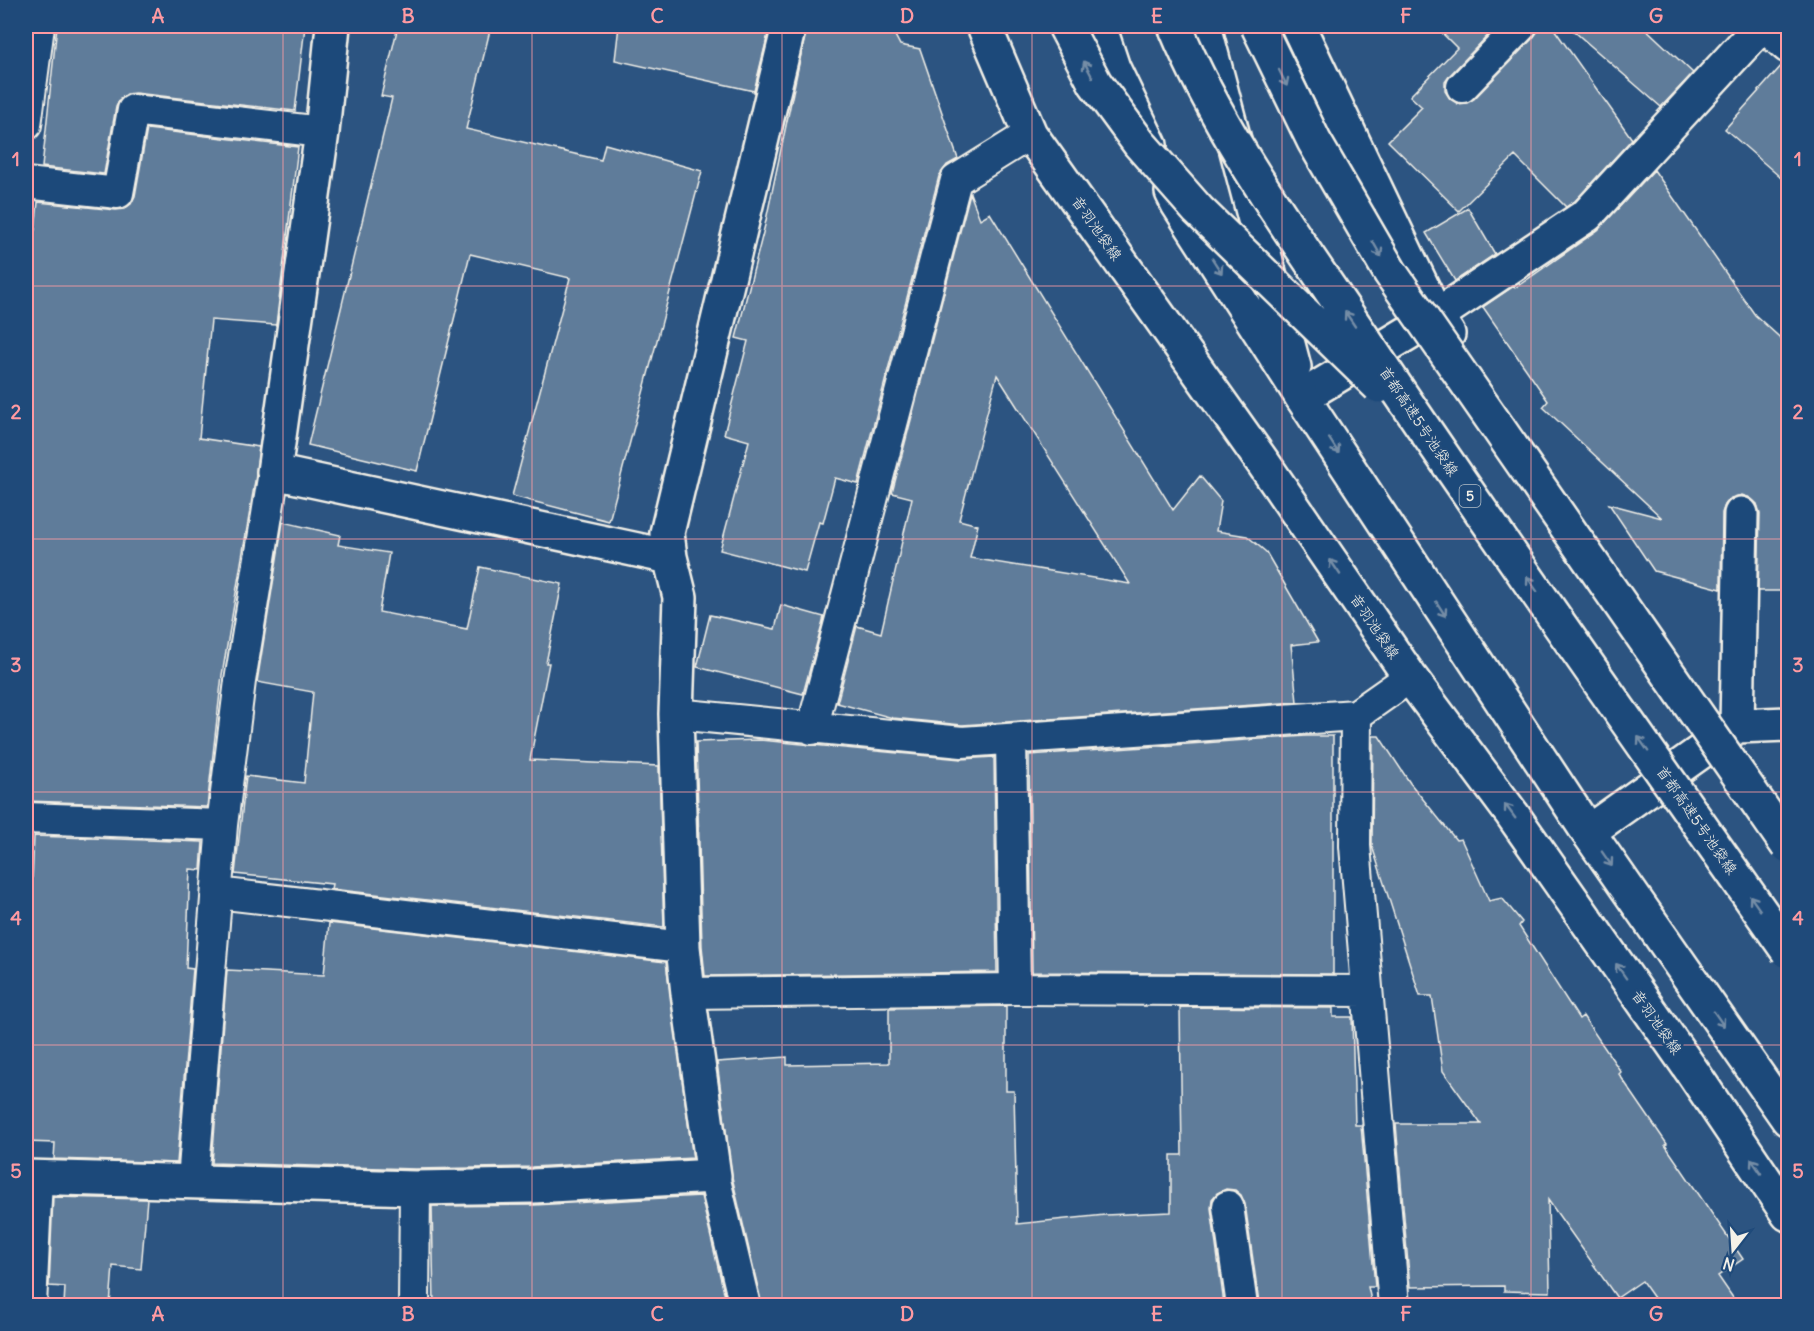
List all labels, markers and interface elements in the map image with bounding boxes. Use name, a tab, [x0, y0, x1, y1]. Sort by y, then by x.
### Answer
text: A	[152, 3, 165, 28]
text: B	[401, 3, 415, 28]
text: C	[650, 3, 664, 28]
text: D	[900, 3, 914, 28]
text: E	[1151, 3, 1163, 28]
text: F	[1400, 3, 1412, 28]
text: G	[1649, 3, 1663, 28]
one-way arrow	[1082, 61, 1094, 78]
one-way arrow	[1277, 69, 1289, 87]
text: 1	[12, 146, 20, 171]
text: 1	[1794, 146, 1802, 171]
street label: 音羽池袋線	[1068, 192, 1126, 264]
one-way arrow	[1371, 240, 1383, 257]
one-way arrow	[1211, 257, 1224, 274]
one-way arrow	[1344, 311, 1356, 328]
street label: 首都高速5号池袋線	[1375, 362, 1463, 480]
text: 2	[11, 399, 22, 424]
text: 2	[1793, 399, 1804, 424]
one-way arrow	[1328, 437, 1340, 454]
road number: 5	[1460, 485, 1480, 507]
one-way arrow	[1329, 559, 1341, 576]
one-way arrow	[1526, 576, 1538, 592]
street label: 音羽池袋線	[1346, 590, 1404, 662]
one-way arrow	[1435, 600, 1447, 617]
text: 3	[10, 652, 22, 677]
text: 3	[1792, 652, 1804, 677]
one-way arrow	[1637, 736, 1649, 752]
street label: 首都高速5号池袋線	[1652, 762, 1742, 878]
one-way arrow	[1504, 803, 1516, 819]
one-way arrow	[1601, 850, 1613, 866]
one-way arrow	[1749, 896, 1761, 912]
text: 4	[10, 905, 22, 930]
text: 4	[1792, 905, 1804, 930]
one-way arrow	[1615, 963, 1627, 980]
street label: 音羽池袋線	[1628, 986, 1686, 1058]
one-way arrow	[1713, 1010, 1725, 1026]
text: 5	[10, 1158, 22, 1183]
one-way arrow	[1750, 1158, 1762, 1175]
text: 5	[1792, 1158, 1804, 1183]
north arrow	[1703, 1220, 1763, 1280]
text: N	[1720, 1253, 1737, 1276]
text: A	[152, 1301, 165, 1326]
text: B	[401, 1301, 415, 1326]
text: C	[650, 1301, 664, 1326]
text: D	[900, 1301, 914, 1326]
text: E	[1151, 1301, 1163, 1326]
text: F	[1400, 1301, 1412, 1326]
text: G	[1649, 1301, 1663, 1326]

